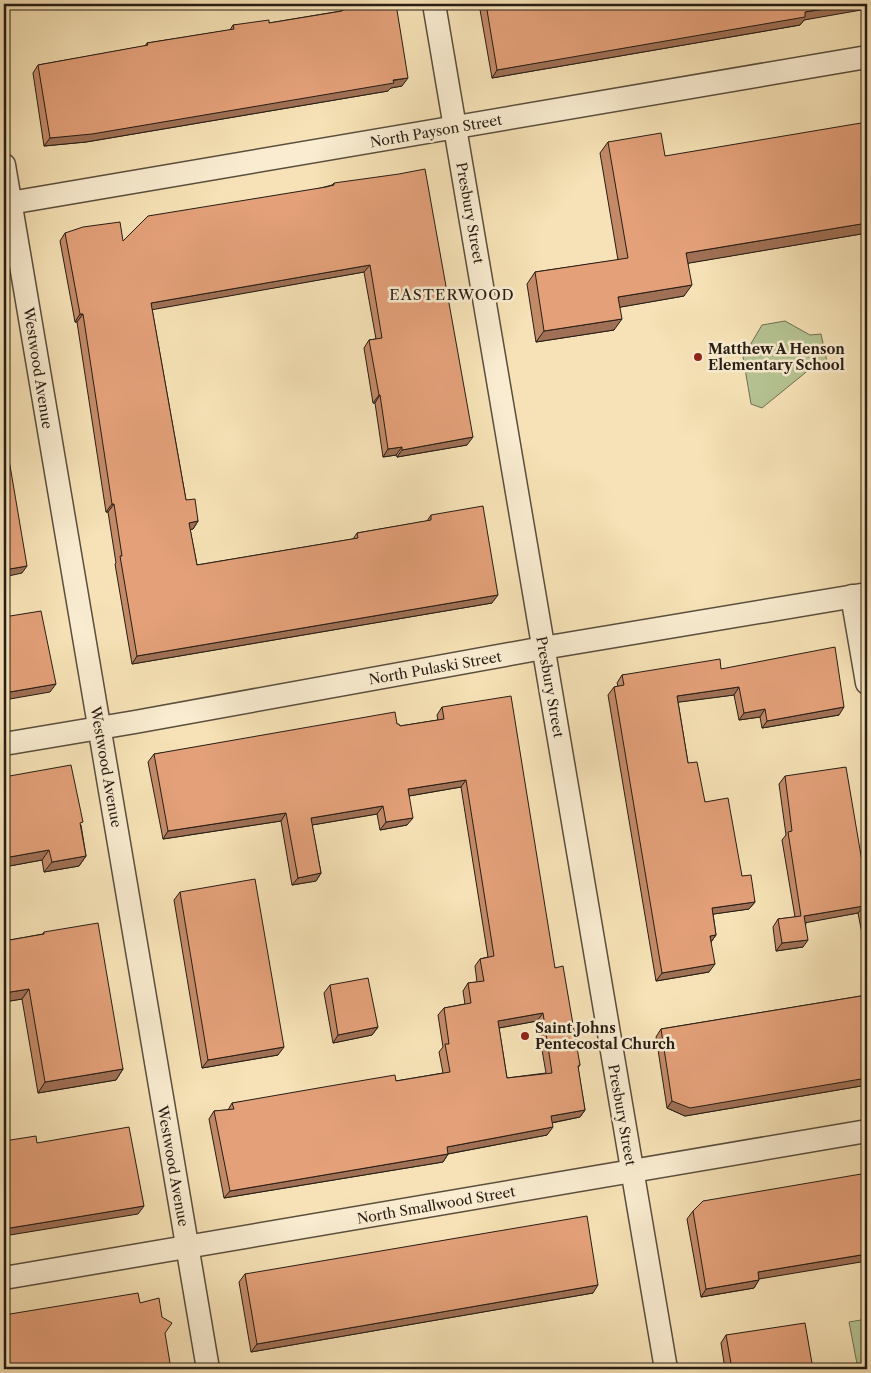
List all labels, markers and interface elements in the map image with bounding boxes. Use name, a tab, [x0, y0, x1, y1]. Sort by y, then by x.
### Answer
street label: North Payson Street	[369, 111, 503, 151]
street label: Presbury Street	[452, 161, 488, 265]
district label: EASTERWOOD	[389, 285, 515, 304]
street label: Westwood Avenue	[19, 305, 57, 430]
place label: Matthew A Henson Elementary School	[708, 340, 845, 374]
marker: Matthew A Henson Elementary School	[692, 351, 704, 363]
street label: Presbury Street	[532, 635, 568, 739]
street label: North Pulaski Street	[367, 647, 503, 689]
street label: Westwood Avenue	[86, 704, 126, 829]
place label: Saint Johns Pentecostal Church	[535, 1019, 676, 1053]
marker: Saint Johns Pentecostal Church	[519, 1030, 531, 1042]
street label: Presbury Street	[604, 1063, 640, 1167]
street label: Westwood Avenue	[153, 1103, 193, 1228]
street label: North Smallwood Street	[355, 1182, 517, 1228]

